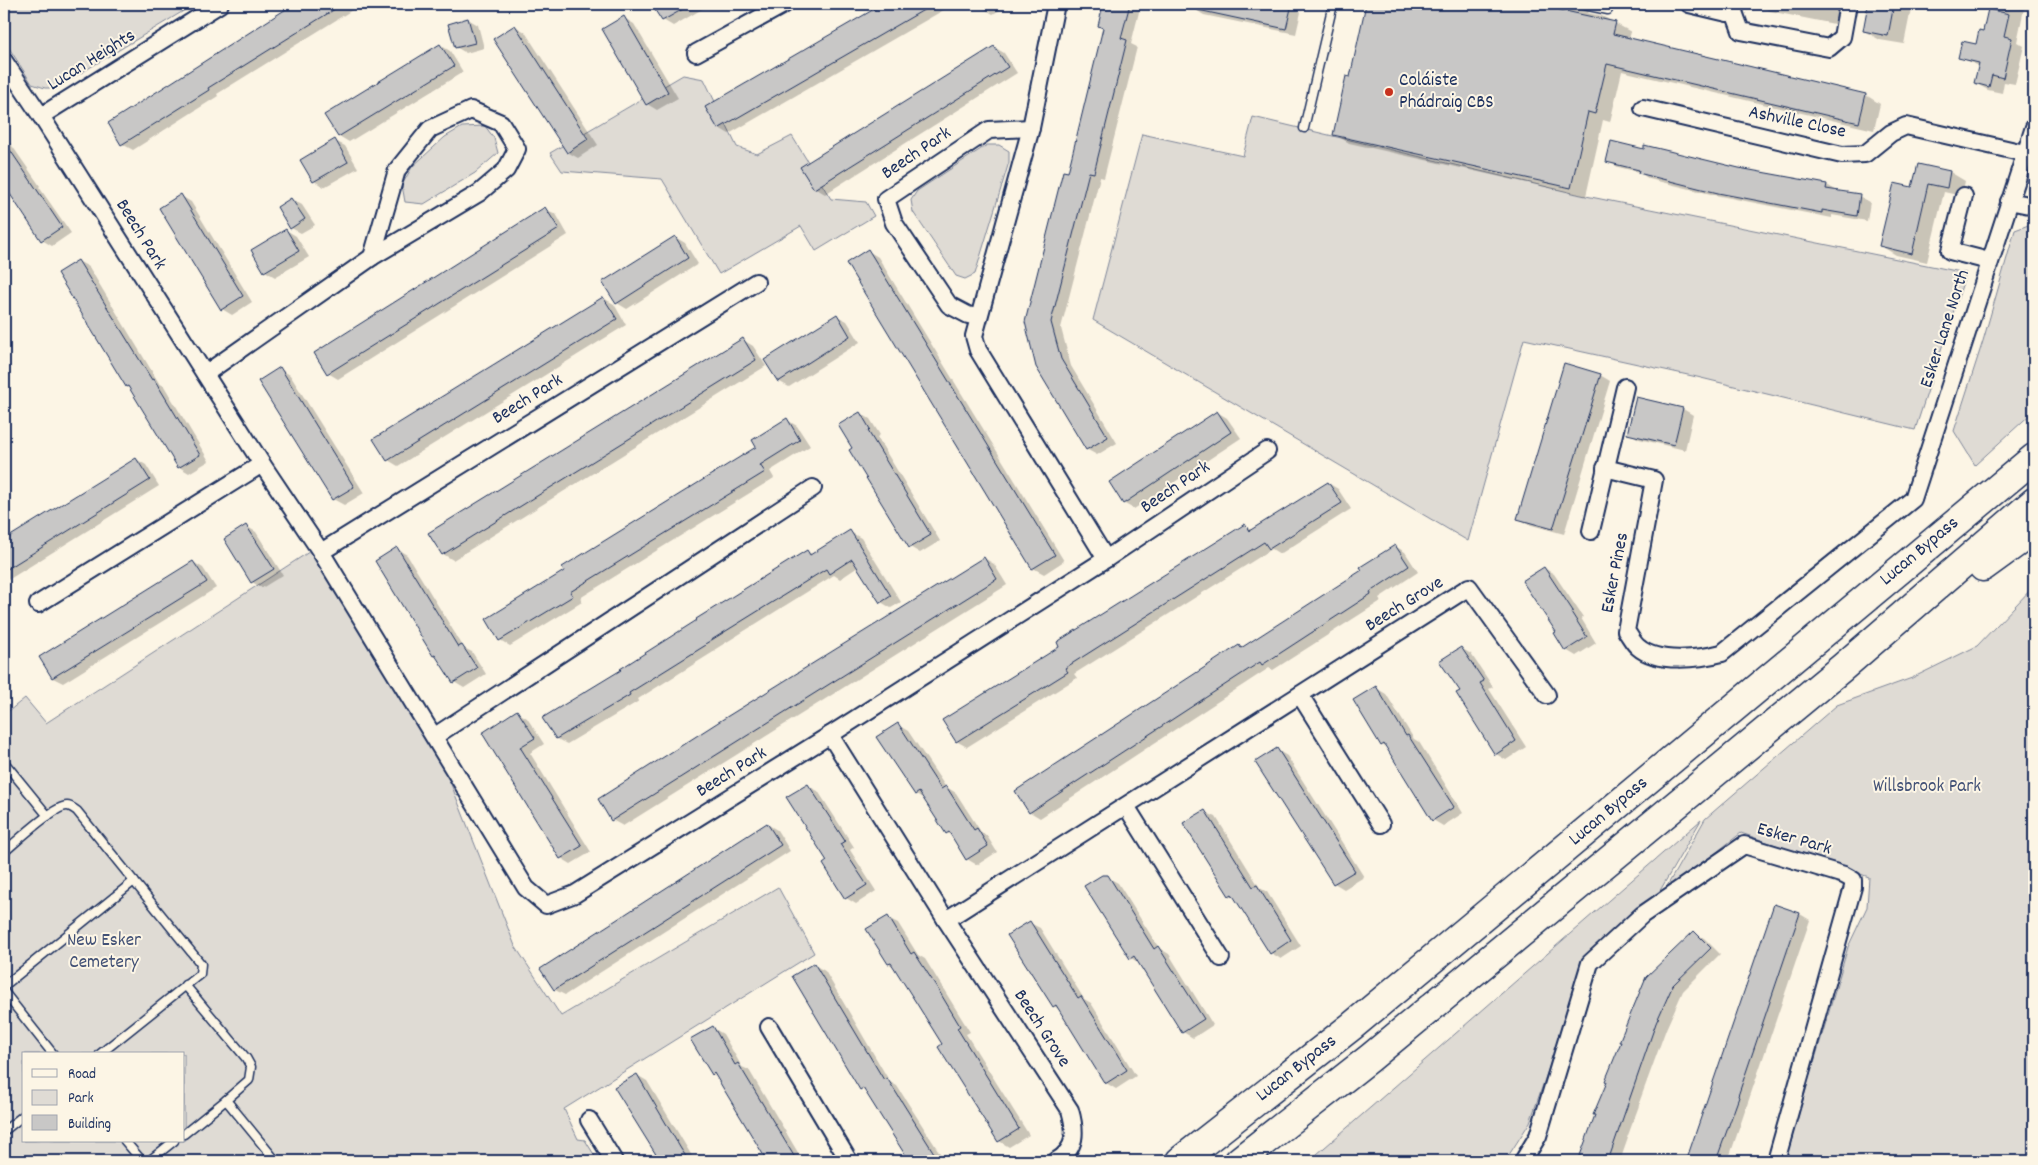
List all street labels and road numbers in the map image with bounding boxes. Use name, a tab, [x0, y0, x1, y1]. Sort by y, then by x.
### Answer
street label: Lucan Heights	[43, 23, 141, 99]
street label: Ashville Close	[1746, 100, 1848, 146]
street label: Beech Park	[877, 121, 957, 187]
street label: Beech Park	[108, 194, 172, 276]
street label: Esker Lane North	[1914, 266, 1978, 392]
street label: Beech Park	[487, 368, 569, 432]
street label: Beech Park	[1136, 455, 1216, 521]
street label: Lucan Bypass	[1875, 511, 1965, 593]
street label: Esker Pines	[1595, 530, 1637, 616]
street label: Beech Grove	[1361, 570, 1449, 640]
street label: Beech Park	[691, 741, 773, 805]
street label: Lucan Bypass	[1564, 771, 1654, 853]
street label: Esker Park	[1753, 816, 1835, 864]
street label: Beech Grove	[1006, 985, 1076, 1073]
street label: Lucan Bypass	[1251, 1029, 1343, 1109]

